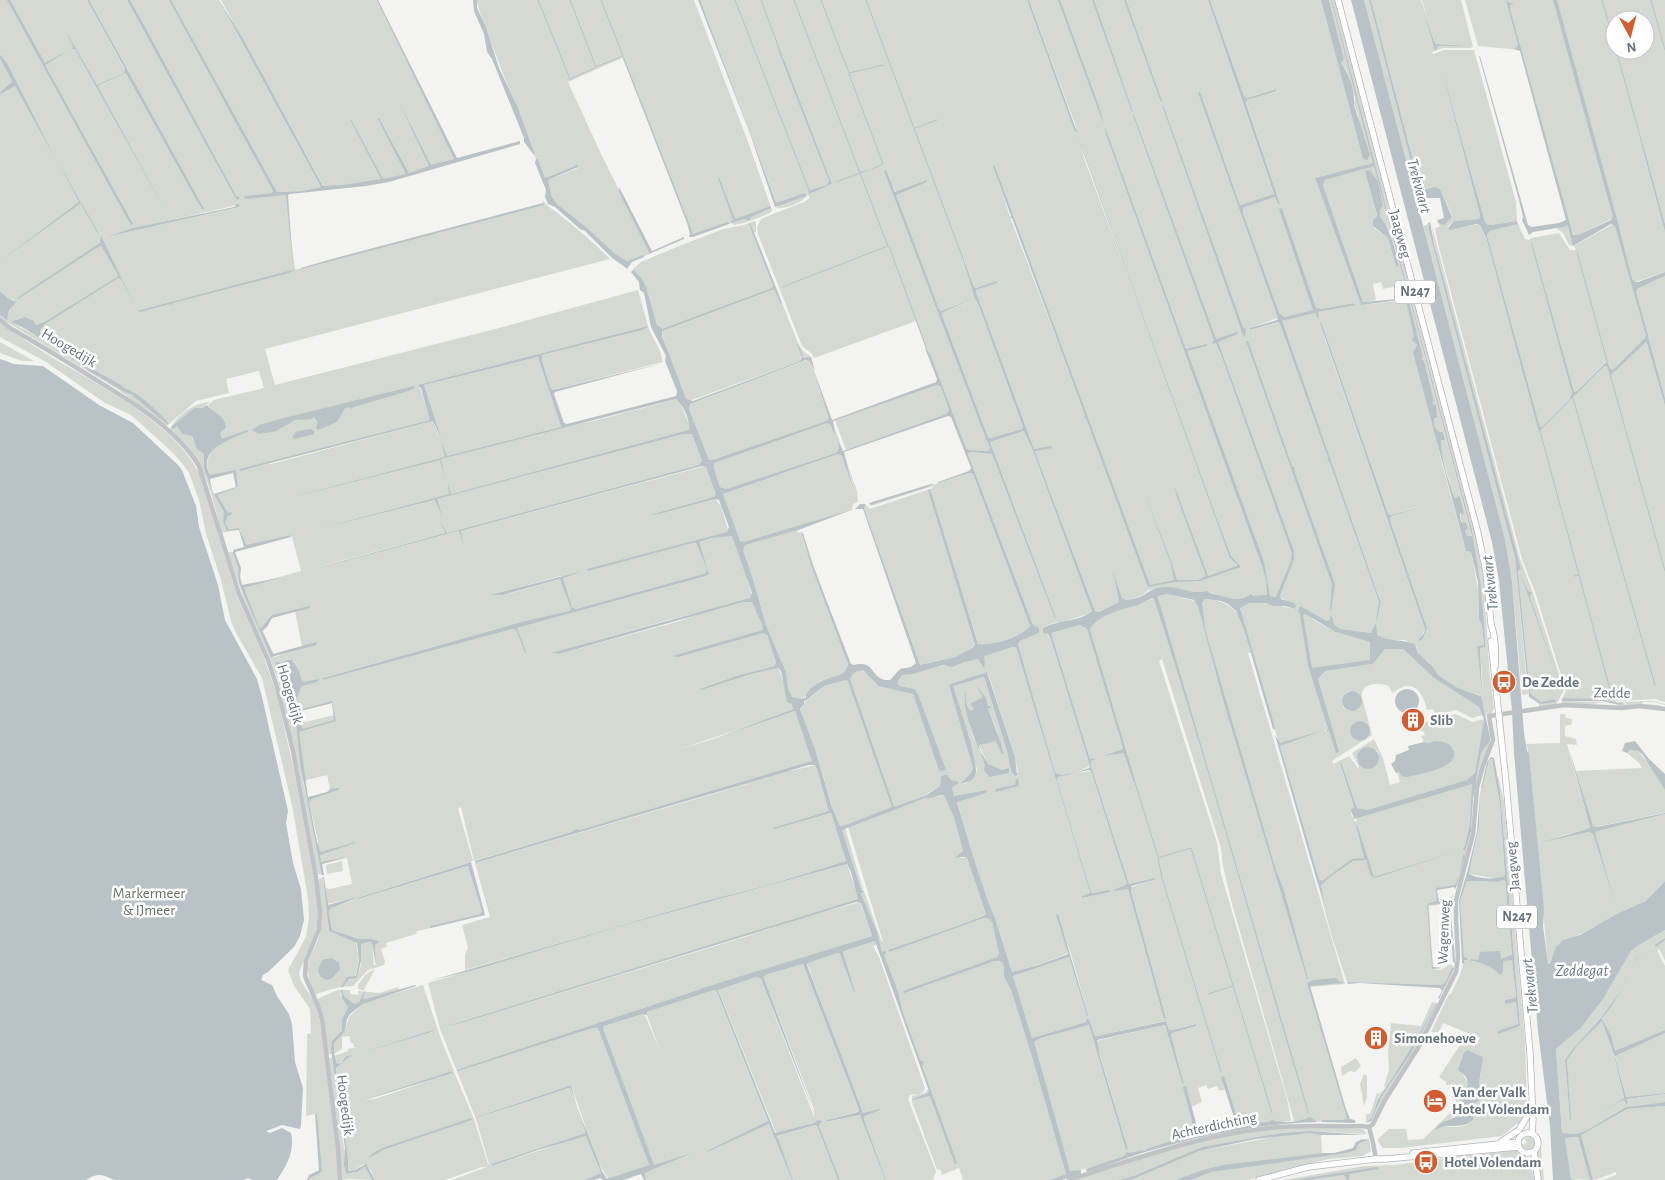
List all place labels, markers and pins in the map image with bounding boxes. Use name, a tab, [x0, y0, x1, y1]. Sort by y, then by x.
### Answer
bus stop icon: De Zedde	[1491, 669, 1517, 695]
place label: De Zedde	[1522, 675, 1579, 690]
building icon: Slib	[1400, 707, 1426, 733]
place label: Slib	[1430, 713, 1453, 728]
building icon: Simonehoeve	[1363, 1025, 1389, 1051]
place label: Simonehoeve	[1394, 1031, 1476, 1046]
place label: Van der Valk Hotel Volendam	[1452, 1085, 1549, 1117]
hotel icon: Van der Valk Hotel Volendam	[1422, 1088, 1448, 1114]
bus stop icon: Hotel Volendam	[1413, 1149, 1439, 1175]
place label: Hotel Volendam	[1444, 1155, 1541, 1170]

